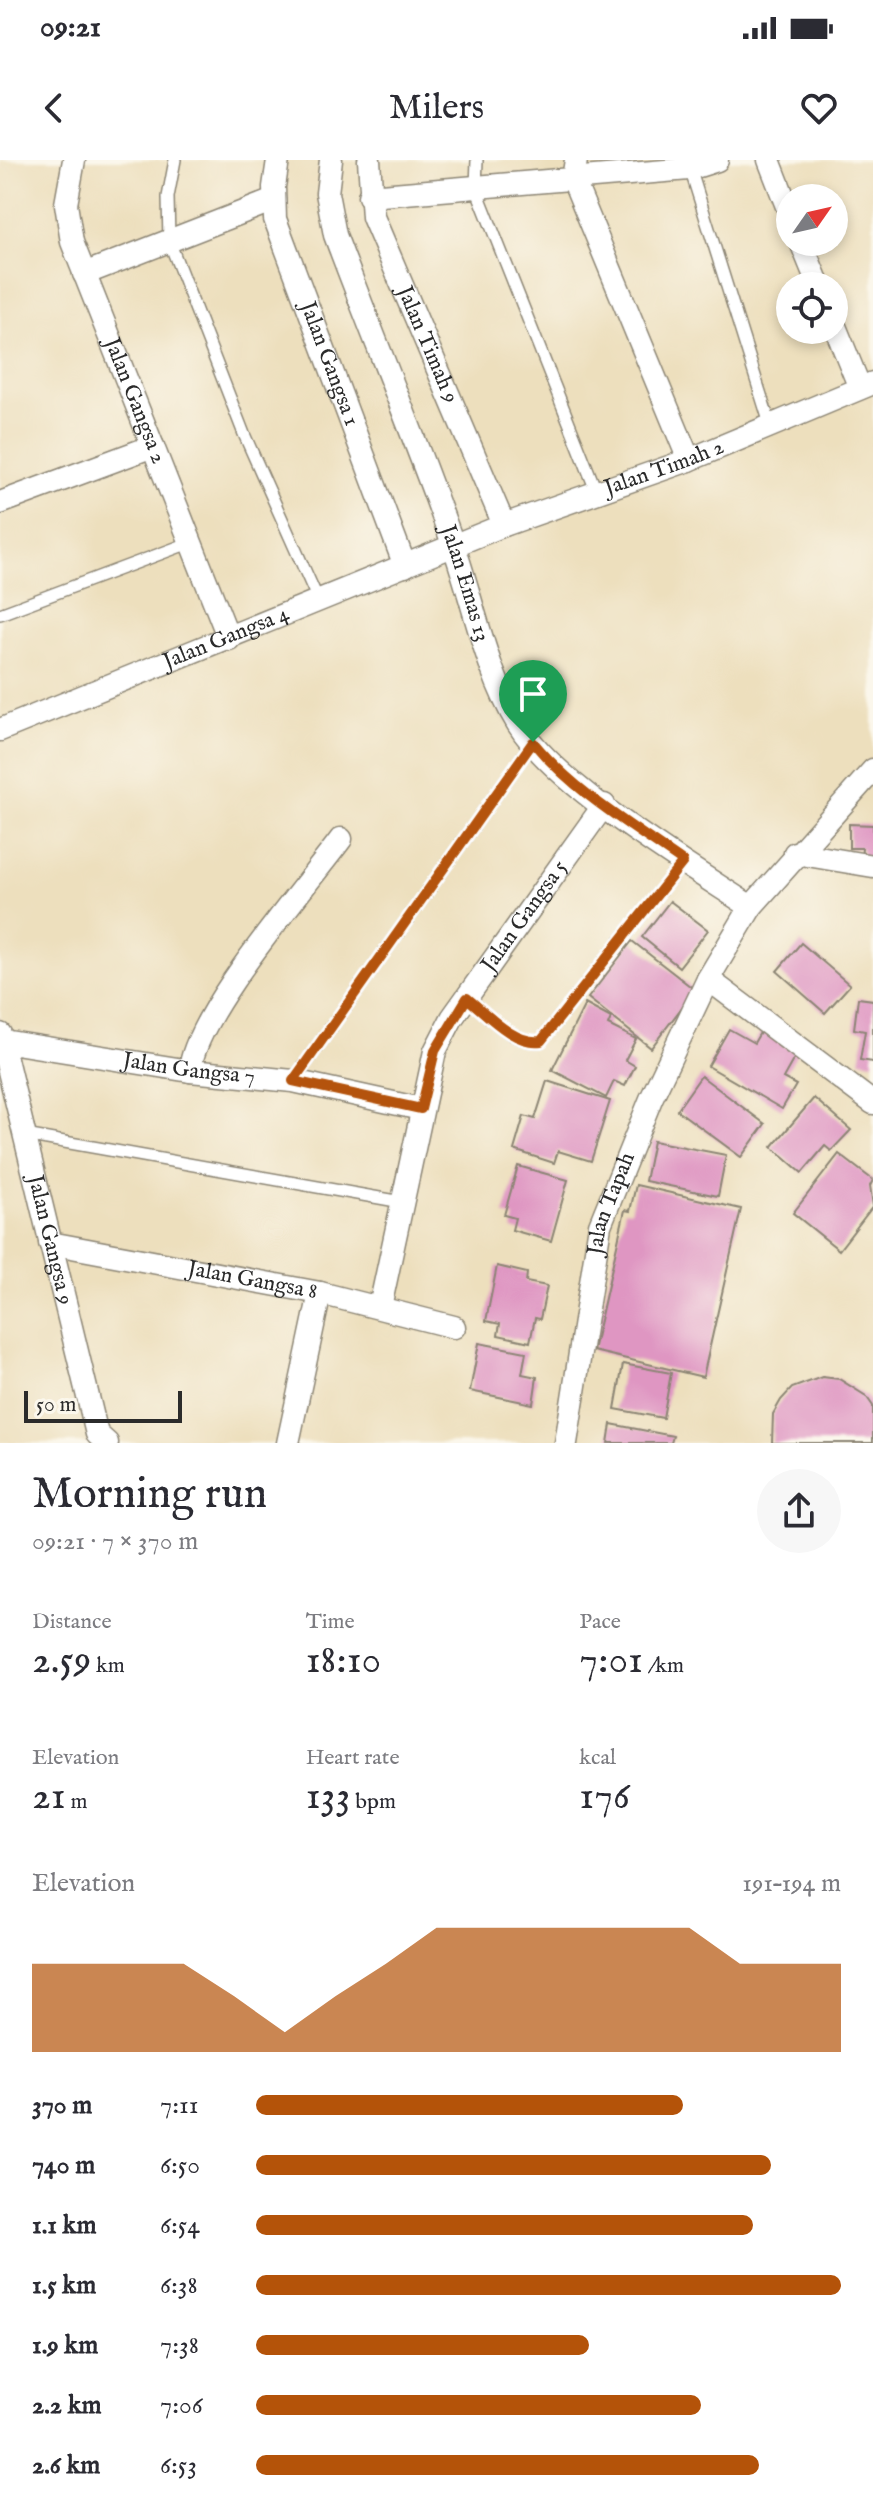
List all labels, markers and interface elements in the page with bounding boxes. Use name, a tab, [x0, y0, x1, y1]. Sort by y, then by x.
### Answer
text: 09:21	[40, 9, 101, 47]
text: Milers	[389, 85, 484, 131]
icon: back	[32, 86, 76, 130]
icon: heart	[797, 86, 841, 130]
north arrow	[776, 184, 848, 256]
map controls	[776, 184, 848, 344]
button: locate	[776, 272, 848, 344]
street label: Jalan Timah 9	[389, 279, 465, 408]
street label: Jalan Gangsa 1	[292, 295, 365, 430]
street label: Jalan Gangsa 2	[96, 331, 172, 468]
street label: Jalan Timah 2	[598, 433, 728, 504]
street label: Jalan Emas 13	[432, 518, 496, 645]
street label: Jalan Gangsa 4	[156, 600, 293, 677]
pin	[499, 660, 567, 742]
icon: arrive	[511, 672, 555, 716]
street label: Jalan Gangsa 5	[474, 855, 574, 980]
street label: Jalan Gangsa 7	[118, 1046, 256, 1091]
street label: Jalan Tapah	[581, 1148, 642, 1260]
street label: Jalan Gangsa 9	[20, 1169, 79, 1308]
street label: Jalan Gangsa 8	[182, 1254, 320, 1306]
scale bar	[24, 1387, 182, 1423]
text: 50 m	[36, 1391, 77, 1419]
text: Morning run	[32, 1467, 267, 1523]
button: share	[757, 1469, 841, 1553]
text: 09:21 · 7 × 370 m	[32, 1525, 198, 1558]
text: Distance	[32, 1608, 112, 1636]
text: Time	[306, 1608, 355, 1636]
text: Pace	[579, 1608, 621, 1636]
text: 2.59	[32, 1636, 91, 1687]
text: 18:10	[306, 1636, 381, 1687]
text: 7:01	[579, 1636, 643, 1687]
text: km	[91, 1652, 125, 1680]
text: /km	[643, 1652, 684, 1680]
text: Elevation	[32, 1744, 119, 1772]
text: Heart rate	[306, 1744, 400, 1772]
text: kcal	[579, 1744, 616, 1772]
text: 21	[32, 1772, 66, 1823]
text: 133	[306, 1772, 350, 1823]
text: 176	[579, 1772, 630, 1823]
text: m	[66, 1788, 87, 1816]
text: bpm	[350, 1788, 396, 1816]
text: Elevation	[32, 1867, 135, 1900]
text: 191–194 m	[742, 1867, 841, 1900]
text: 370 m	[32, 2089, 92, 2122]
text: 7:11	[160, 2089, 198, 2122]
text: 740 m	[32, 2149, 95, 2182]
text: 6:50	[160, 2149, 200, 2182]
text: 1.1 km	[32, 2209, 97, 2242]
text: 6:54	[160, 2209, 200, 2242]
text: 1.5 km	[32, 2269, 96, 2302]
text: 6:38	[160, 2269, 198, 2302]
text: 1.9 km	[32, 2329, 98, 2362]
text: 7:38	[160, 2329, 199, 2362]
text: 2.2 km	[32, 2389, 102, 2422]
text: 7:06	[160, 2389, 203, 2422]
text: 2.6 km	[32, 2449, 100, 2482]
text: 6:53	[160, 2449, 197, 2482]

